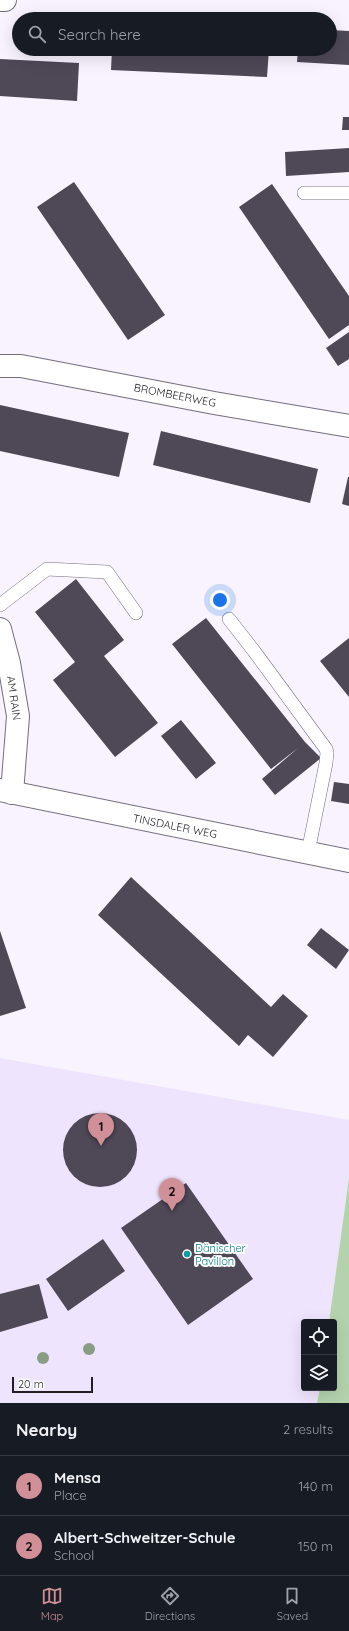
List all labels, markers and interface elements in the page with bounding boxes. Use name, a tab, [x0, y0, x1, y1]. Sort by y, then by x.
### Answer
search box	[12, 12, 337, 56]
icon: search	[26, 23, 48, 45]
text: Search here	[58, 25, 141, 44]
street label: BROMBEERWEG	[133, 380, 217, 410]
your location	[210, 590, 230, 610]
street label: AM RAIN	[4, 675, 24, 721]
street label: TINSDALER WEG	[132, 811, 218, 841]
pin: 1	[88, 1113, 114, 1146]
pin: 2	[159, 1178, 185, 1211]
place label: Dänischer Pavillon	[195, 1241, 247, 1268]
marker: Dänischer Pavillon	[182, 1249, 192, 1259]
map controls	[301, 1319, 337, 1391]
button: locate	[301, 1319, 337, 1355]
button: layers	[301, 1355, 337, 1391]
scale bar	[12, 1375, 93, 1394]
text: 20 m	[18, 1377, 44, 1391]
text: Nearby	[16, 1419, 77, 1440]
text: 2 results	[283, 1421, 333, 1437]
text: Mensa	[54, 1468, 101, 1487]
text: 1	[26, 1478, 32, 1494]
text: 140 m	[298, 1478, 333, 1494]
text: Place	[54, 1487, 87, 1503]
text: Albert-Schweitzer-Schule	[54, 1528, 236, 1547]
text: 2	[25, 1538, 33, 1554]
text: 150 m	[298, 1538, 333, 1554]
text: School	[54, 1547, 94, 1563]
tab: Map	[41, 1585, 63, 1623]
tab: Directions	[145, 1585, 195, 1623]
tab: Saved	[277, 1585, 308, 1623]

